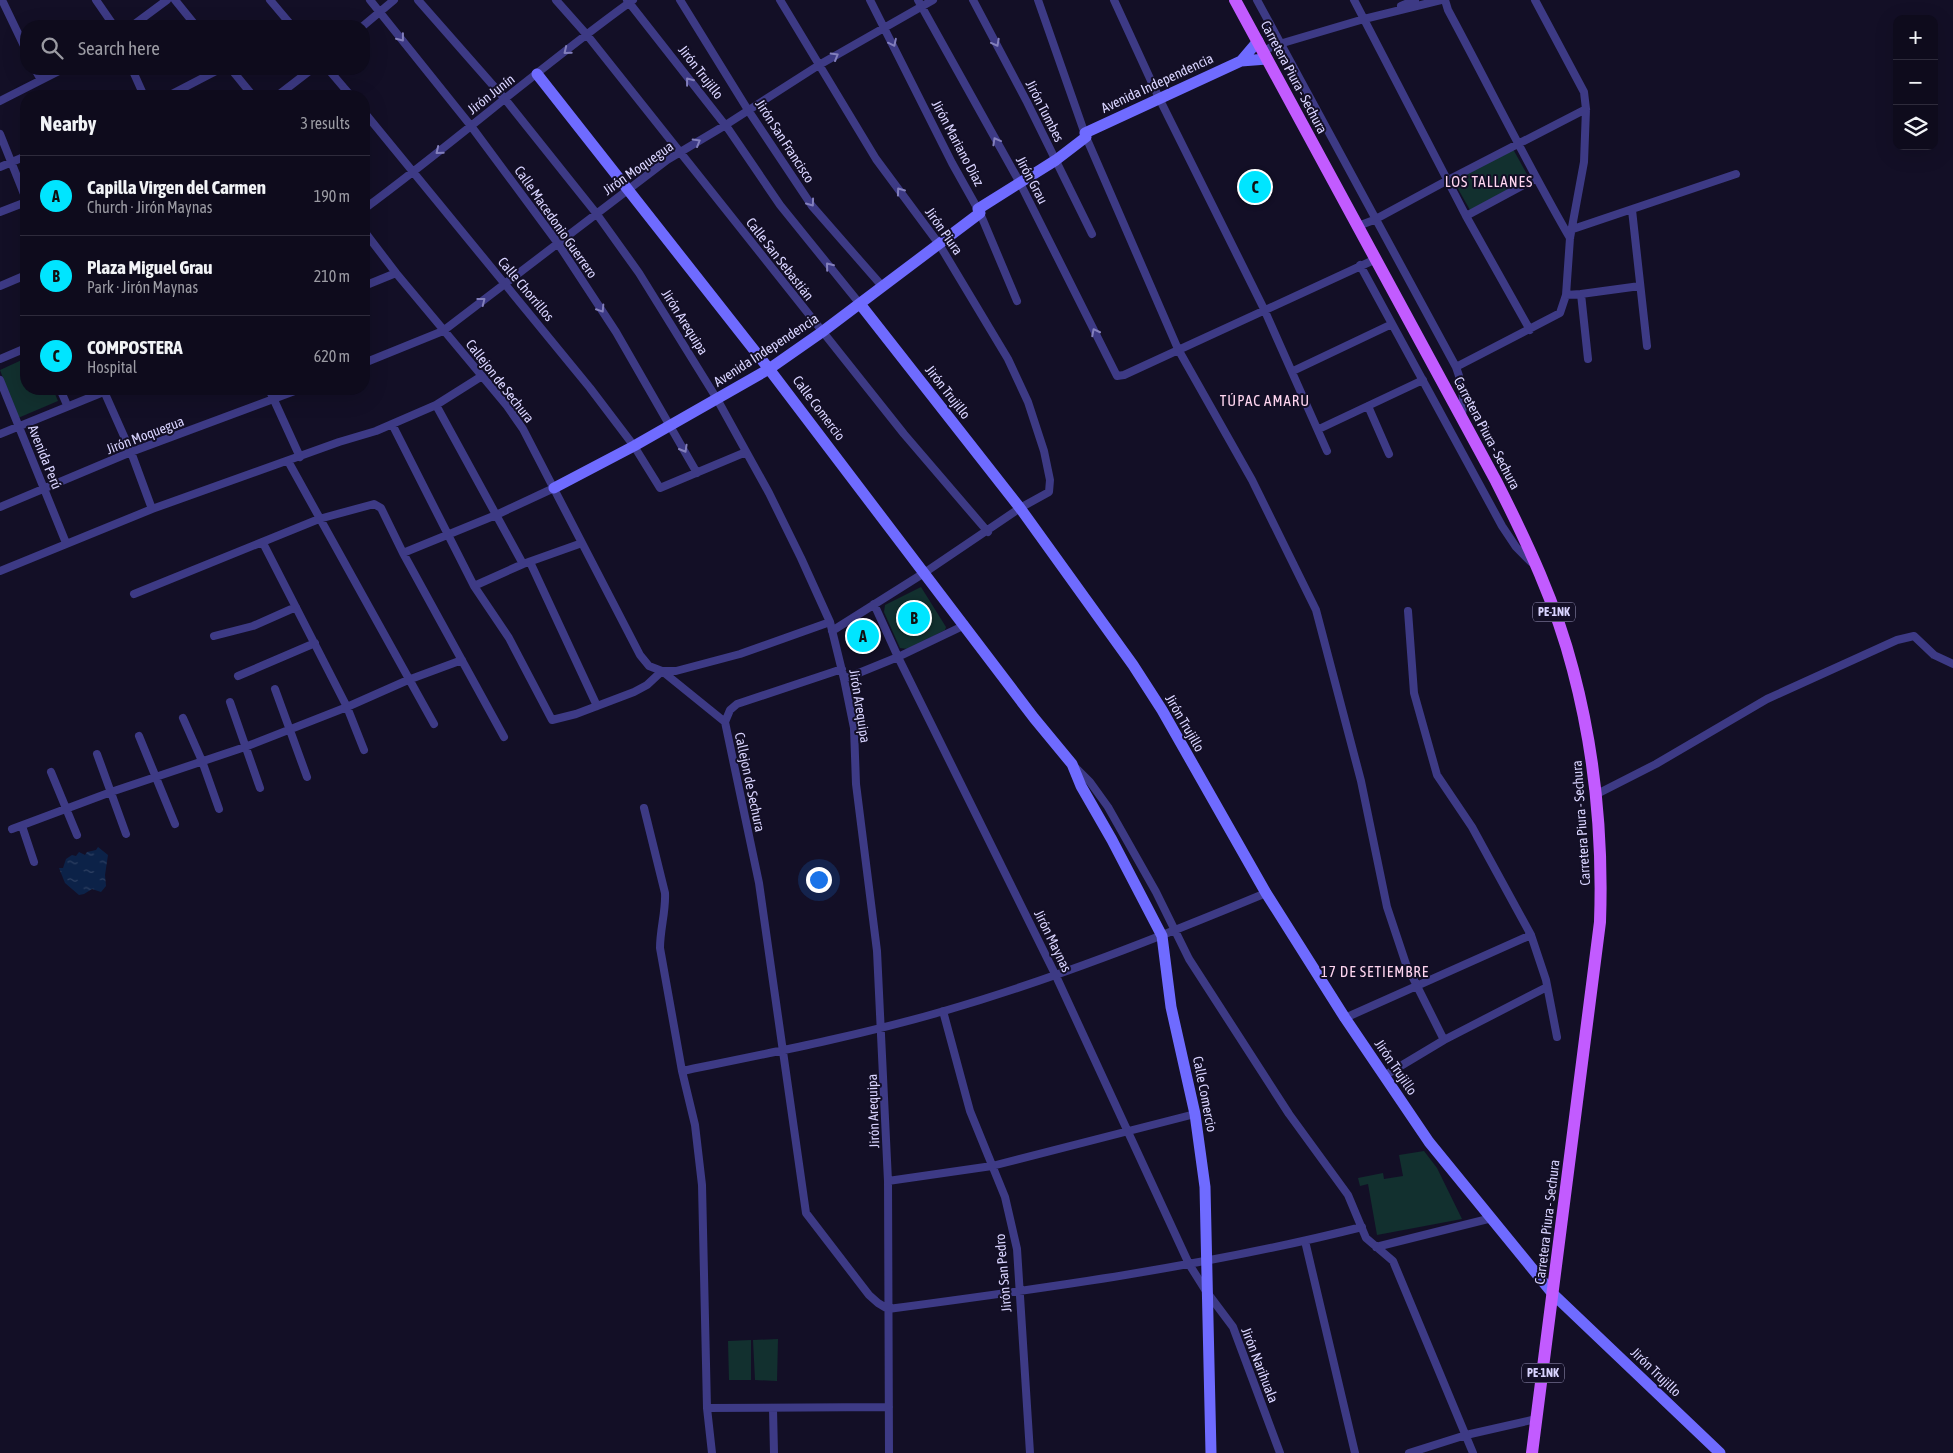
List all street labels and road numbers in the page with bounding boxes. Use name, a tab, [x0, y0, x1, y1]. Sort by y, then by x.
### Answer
street label: Carretera Piura - Sechura	[1257, 18, 1331, 136]
street label: Jirón Trujillo	[675, 42, 727, 102]
street label: Avenida Independencia	[1098, 50, 1216, 116]
street label: Jirón Junín	[464, 71, 518, 117]
street label: Jirón Tumbes	[1023, 77, 1067, 145]
street label: Jirón San Francisco	[752, 96, 818, 186]
street label: Jirón Mariano Díaz	[929, 97, 987, 189]
street label: Jirón Moquegua	[600, 138, 676, 198]
street label: Jirón Grau	[1013, 153, 1051, 207]
street label: Calle Macedonio Guerrero	[511, 163, 601, 281]
street label: Jirón Piura	[922, 204, 966, 258]
street label: Calle San Sebastián	[743, 215, 817, 303]
street label: Calle Chorrillos	[495, 254, 557, 324]
street label: Jirón Arequipa	[659, 286, 711, 358]
street label: Avenida Independencia	[711, 310, 821, 390]
street label: Callejon de Sechura	[463, 336, 537, 426]
street label: Jirón Trujillo	[922, 362, 974, 422]
street label: Calle Comercio	[790, 373, 848, 443]
street label: Carretera Piura - Sechura	[1450, 374, 1524, 492]
street label: Jirón Moquegua	[104, 413, 186, 457]
street label: Avenida Perú	[25, 423, 65, 491]
road number: PE-1NK	[1533, 602, 1575, 622]
street label: Jirón Arequipa	[846, 668, 874, 744]
street label: Jirón Trujillo	[1162, 691, 1208, 755]
street label: Callejon de Sechura	[732, 731, 768, 833]
street label: Carretera Piura - Sechura	[1569, 760, 1593, 886]
street label: Jirón Maynas	[1031, 907, 1075, 975]
street label: Jirón Trujillo	[1372, 1036, 1420, 1098]
street label: Calle Comercio	[1190, 1055, 1220, 1133]
street label: Jirón Arequipa	[864, 1074, 882, 1148]
street label: Carretera Piura - Sechura	[1531, 1159, 1563, 1285]
street label: Jirón San Pedro	[992, 1233, 1014, 1313]
street label: Jirón Narihuala	[1238, 1325, 1282, 1405]
street label: Jirón Trujillo	[1628, 1344, 1684, 1400]
road number: PE-1NK	[1522, 1364, 1564, 1382]

